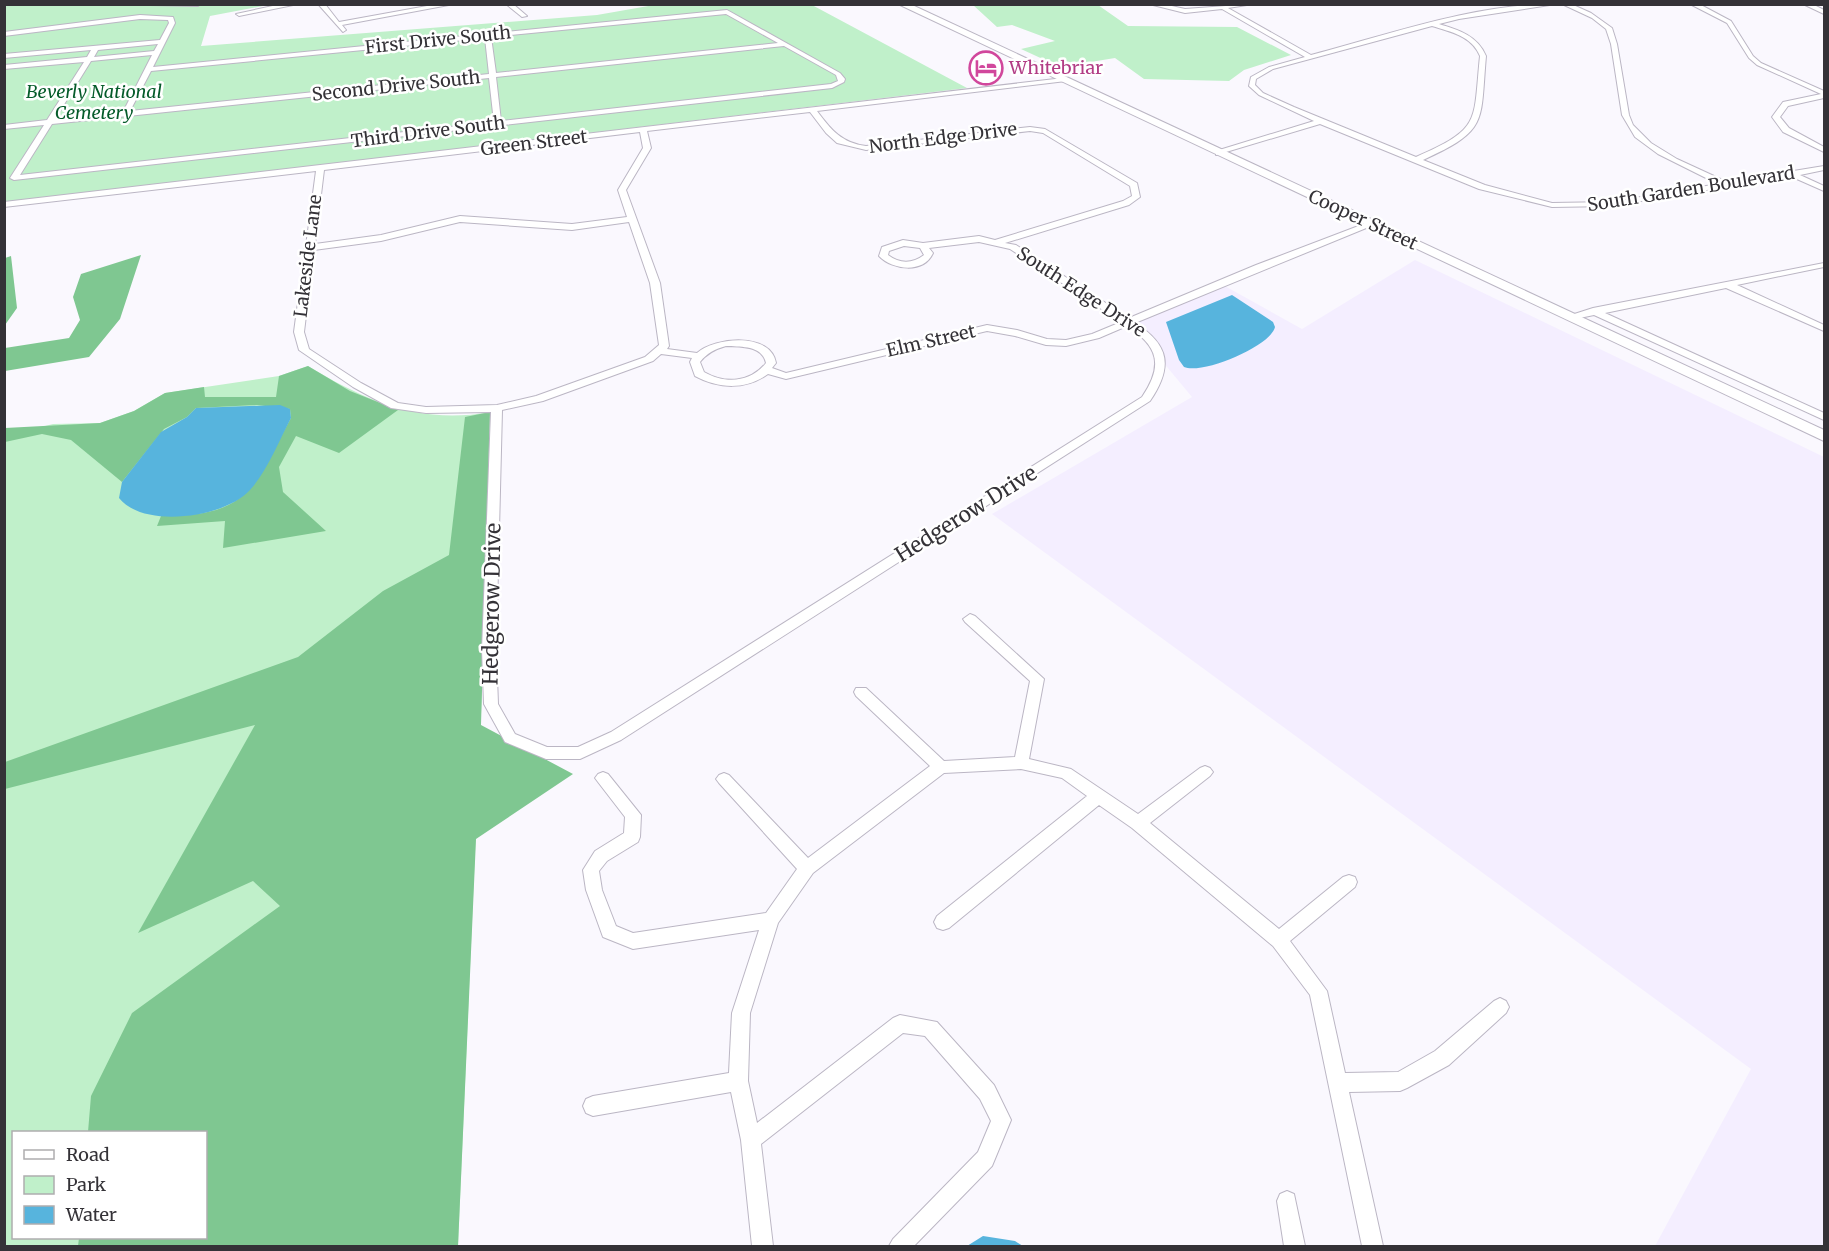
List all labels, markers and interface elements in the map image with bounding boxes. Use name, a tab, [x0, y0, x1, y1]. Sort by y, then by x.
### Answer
street label: First Drive South	[364, 20, 512, 59]
hotel icon: Whitebriar	[968, 50, 1004, 86]
place label: Whitebriar	[1008, 56, 1103, 79]
street label: Second Drive South	[311, 65, 481, 106]
park label: Beverly National Cemetery	[26, 80, 162, 124]
street label: Third Drive South	[350, 111, 506, 152]
street label: North Edge Drive	[868, 117, 1018, 158]
street label: Green Street	[479, 125, 589, 160]
street label: South Garden Boulevard	[1585, 161, 1796, 216]
street label: Cooper Street	[1305, 184, 1421, 255]
street label: Lakeside Lane	[289, 193, 326, 319]
street label: South Edge Drive	[1012, 241, 1150, 342]
street label: Elm Street	[884, 319, 978, 362]
street label: Hedgerow Drive	[890, 459, 1042, 568]
street label: Hedgerow Drive	[477, 523, 506, 685]
legend	[12, 1131, 207, 1239]
text: Road	[66, 1143, 110, 1166]
text: Park	[66, 1173, 107, 1196]
text: Water	[65, 1203, 117, 1226]

